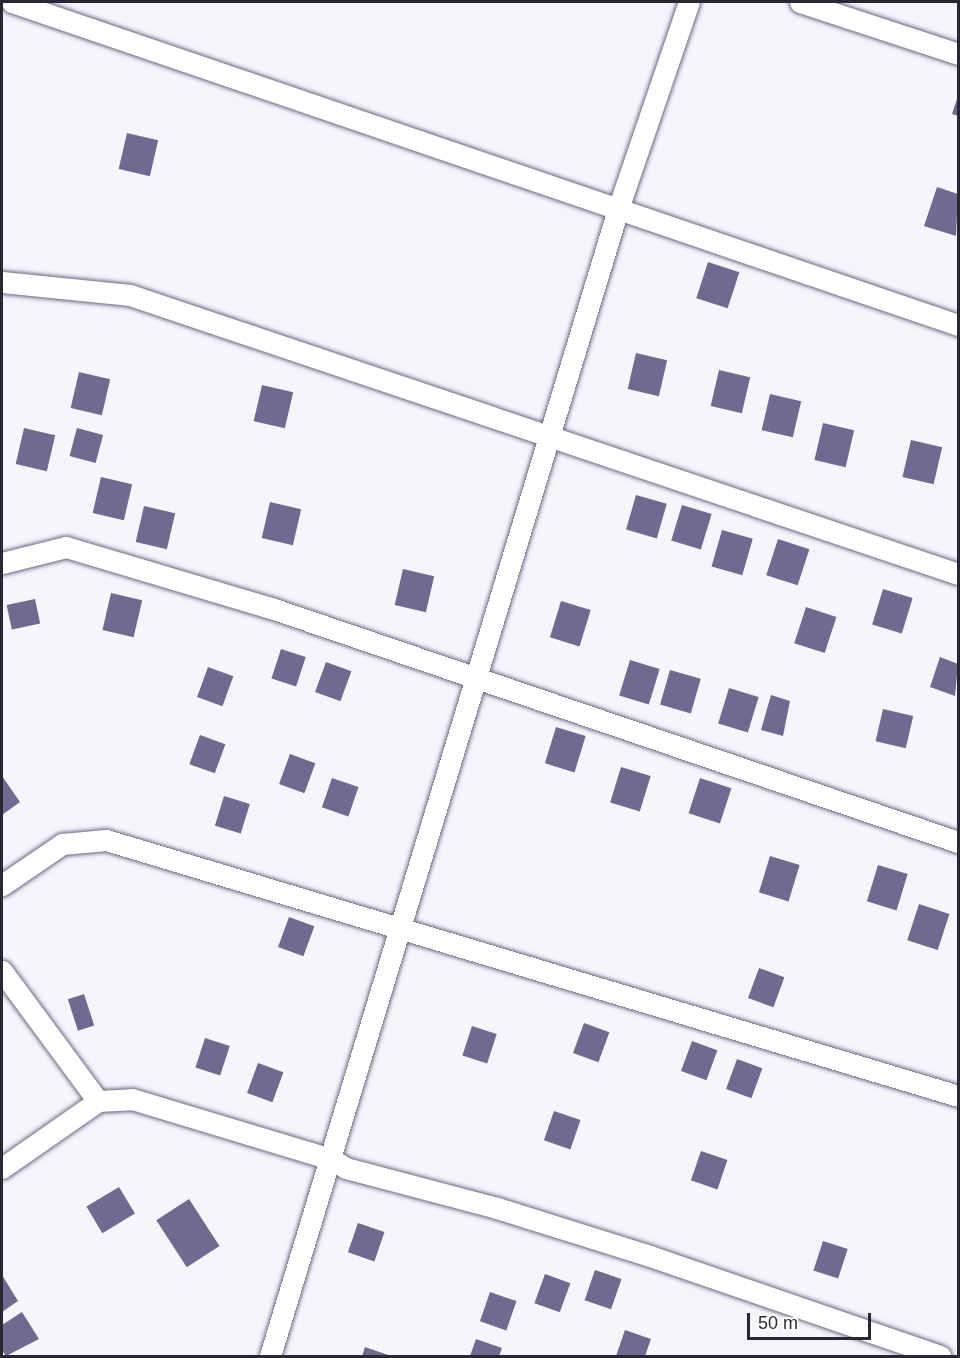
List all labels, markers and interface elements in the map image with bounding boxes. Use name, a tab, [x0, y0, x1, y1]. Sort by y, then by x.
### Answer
scale bar	[750, 1301, 874, 1339]
text: 50 m	[758, 1313, 798, 1333]

